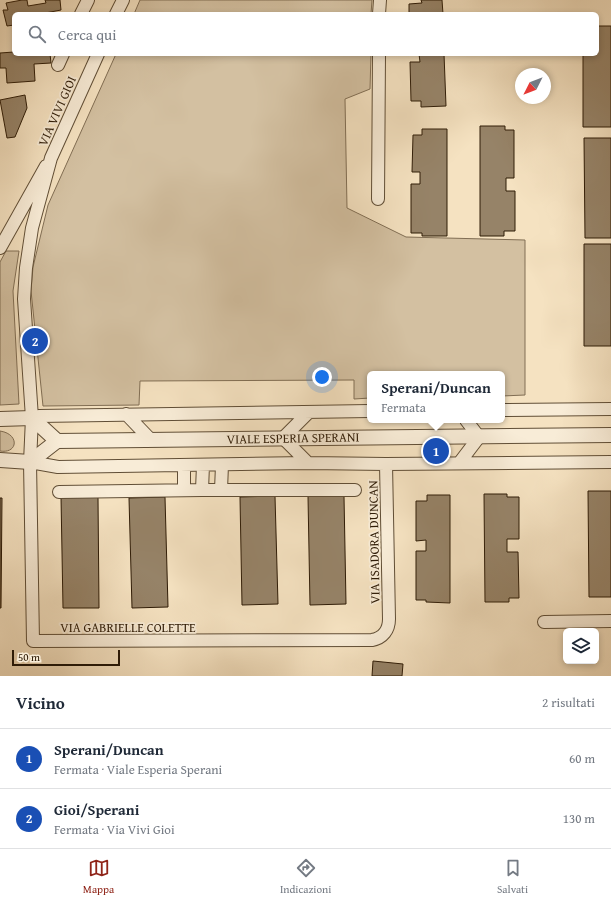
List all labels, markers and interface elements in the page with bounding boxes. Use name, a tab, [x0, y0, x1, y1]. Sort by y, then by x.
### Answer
search box	[12, 12, 599, 56]
icon: search	[26, 23, 48, 45]
text: Cerca qui	[58, 24, 116, 45]
north arrow	[515, 68, 551, 104]
street label: VIA VIVI GIOI	[33, 73, 81, 149]
pin: 2	[22, 326, 48, 356]
your location	[312, 367, 332, 387]
popup	[367, 371, 505, 423]
text: Sperani/Duncan	[381, 377, 491, 398]
text: Fermata	[381, 398, 426, 417]
street label: VIALE ESPERIA SPERANI	[227, 427, 359, 449]
pin: 1	[423, 436, 449, 466]
street label: VIA ISADORA DUNCAN	[363, 480, 385, 604]
street label: VIA GABRIELLE COLETTE	[60, 618, 196, 637]
map controls	[563, 628, 599, 664]
button: layers	[563, 628, 599, 664]
scale bar	[12, 648, 120, 667]
text: 50 m	[18, 649, 40, 665]
text: Vicino	[16, 690, 65, 715]
text: 2 risultati	[542, 693, 595, 712]
text: Sperani/Duncan	[54, 739, 164, 760]
text: 1	[26, 749, 32, 768]
text: 60 m	[569, 749, 595, 768]
text: Fermata · Viale Esperia Sperani	[54, 760, 222, 779]
text: Gioi/Sperani	[54, 799, 139, 820]
text: 2	[26, 809, 32, 828]
text: 130 m	[563, 809, 595, 828]
text: Fermata · Via Vivi Gioi	[54, 820, 175, 839]
tab: Mappa	[83, 857, 114, 897]
tab: Indicazioni	[280, 857, 331, 897]
tab: Salvati	[497, 857, 528, 897]

